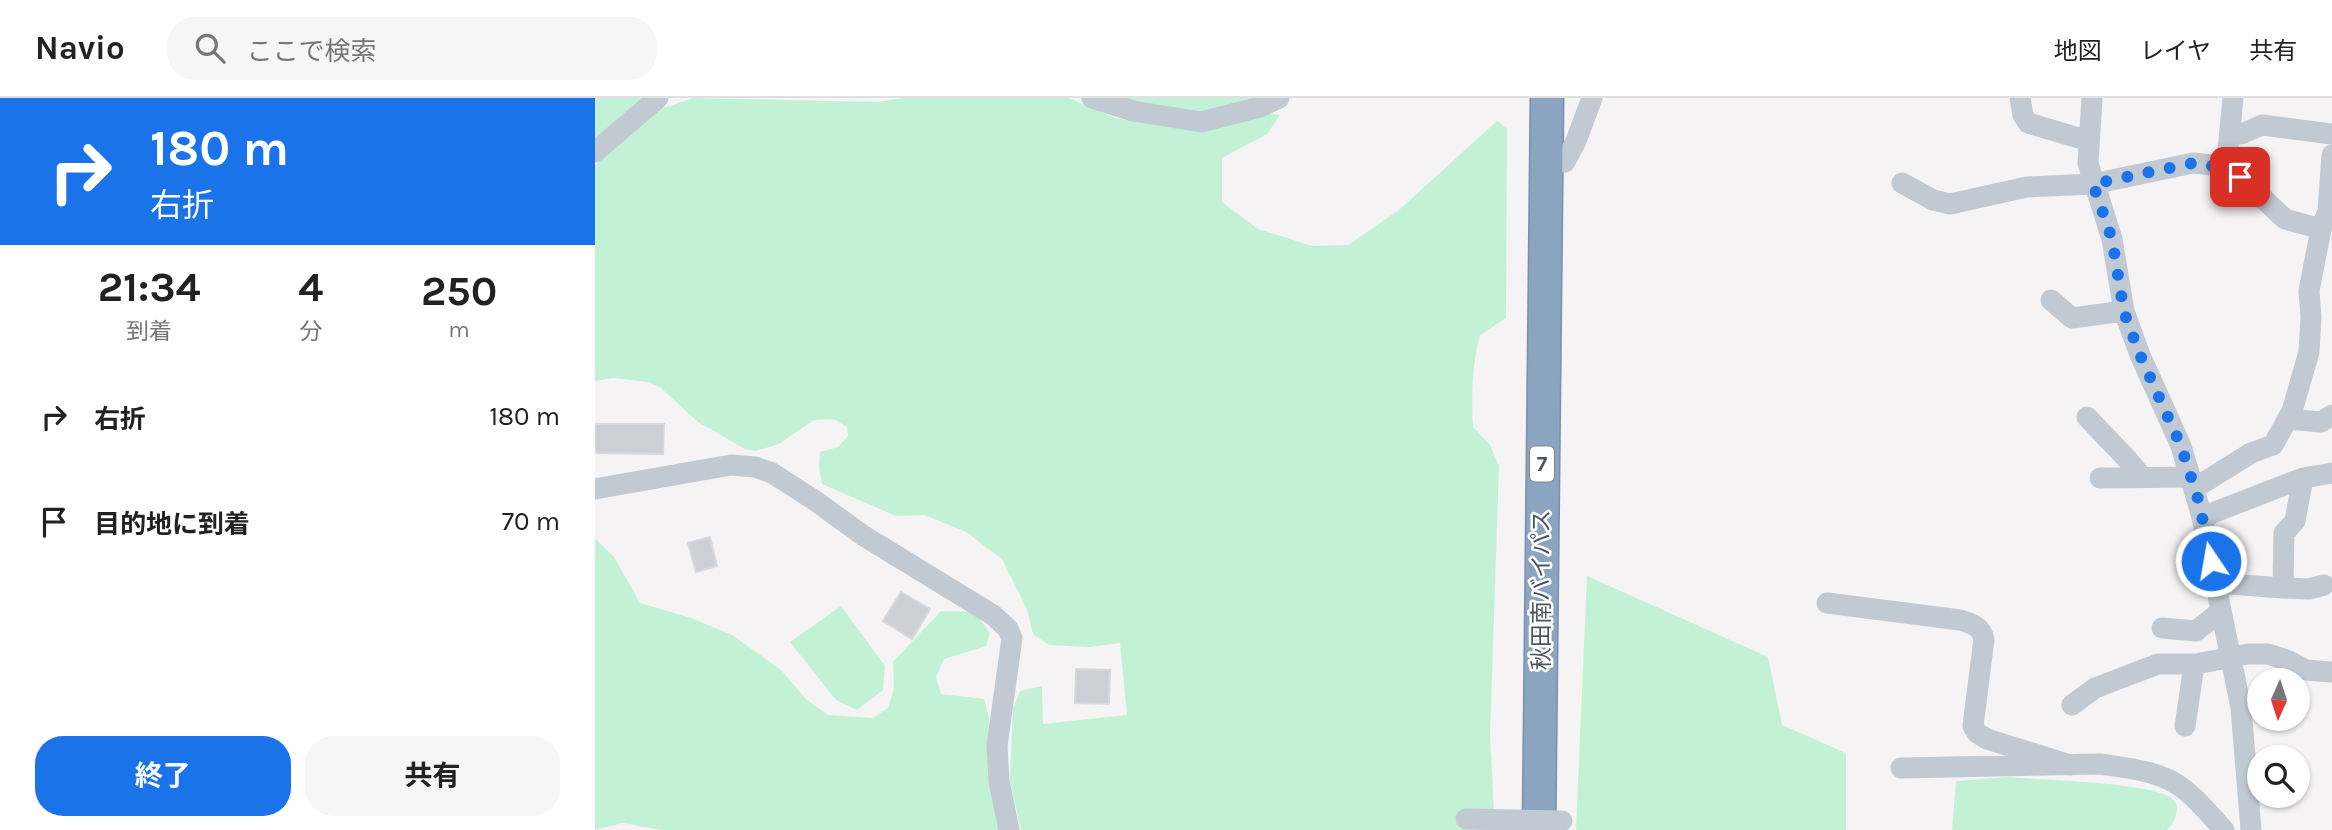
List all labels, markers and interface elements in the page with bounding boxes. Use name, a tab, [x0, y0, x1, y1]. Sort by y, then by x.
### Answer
search box	[167, 17, 657, 80]
text: Navio	[35, 29, 125, 67]
icon: search	[191, 29, 229, 67]
text: ここで検索	[247, 36, 377, 67]
text: 地図	[2054, 37, 2102, 65]
text: レイヤ	[2140, 37, 2211, 65]
text: 共有	[2249, 37, 2297, 65]
text: 180 m	[150, 120, 289, 177]
icon: right	[35, 126, 126, 217]
pin	[2210, 147, 2270, 207]
icon: arrive	[2221, 158, 2259, 196]
text: 右折	[150, 187, 214, 224]
text: 21:34	[98, 262, 201, 312]
text: 4	[298, 262, 323, 312]
text: 250	[421, 266, 497, 316]
text: m	[448, 316, 470, 343]
text: 到着	[126, 318, 172, 345]
text: 分	[299, 318, 322, 345]
icon: right	[35, 398, 73, 436]
text: 180 m	[490, 401, 560, 432]
text: 右折	[94, 404, 146, 435]
road number: 7	[1530, 446, 1554, 482]
icon: arrive	[35, 503, 73, 541]
text: 70 m	[502, 506, 560, 537]
text: 目的地に到着	[94, 509, 250, 540]
street label: 秋田南バイパス	[1528, 510, 1555, 670]
position arrow	[2174, 524, 2248, 598]
north arrow	[2247, 668, 2310, 732]
map controls	[2247, 668, 2310, 808]
button: 終了	[35, 736, 291, 816]
button: 共有	[305, 736, 560, 816]
button: search	[2247, 745, 2310, 808]

